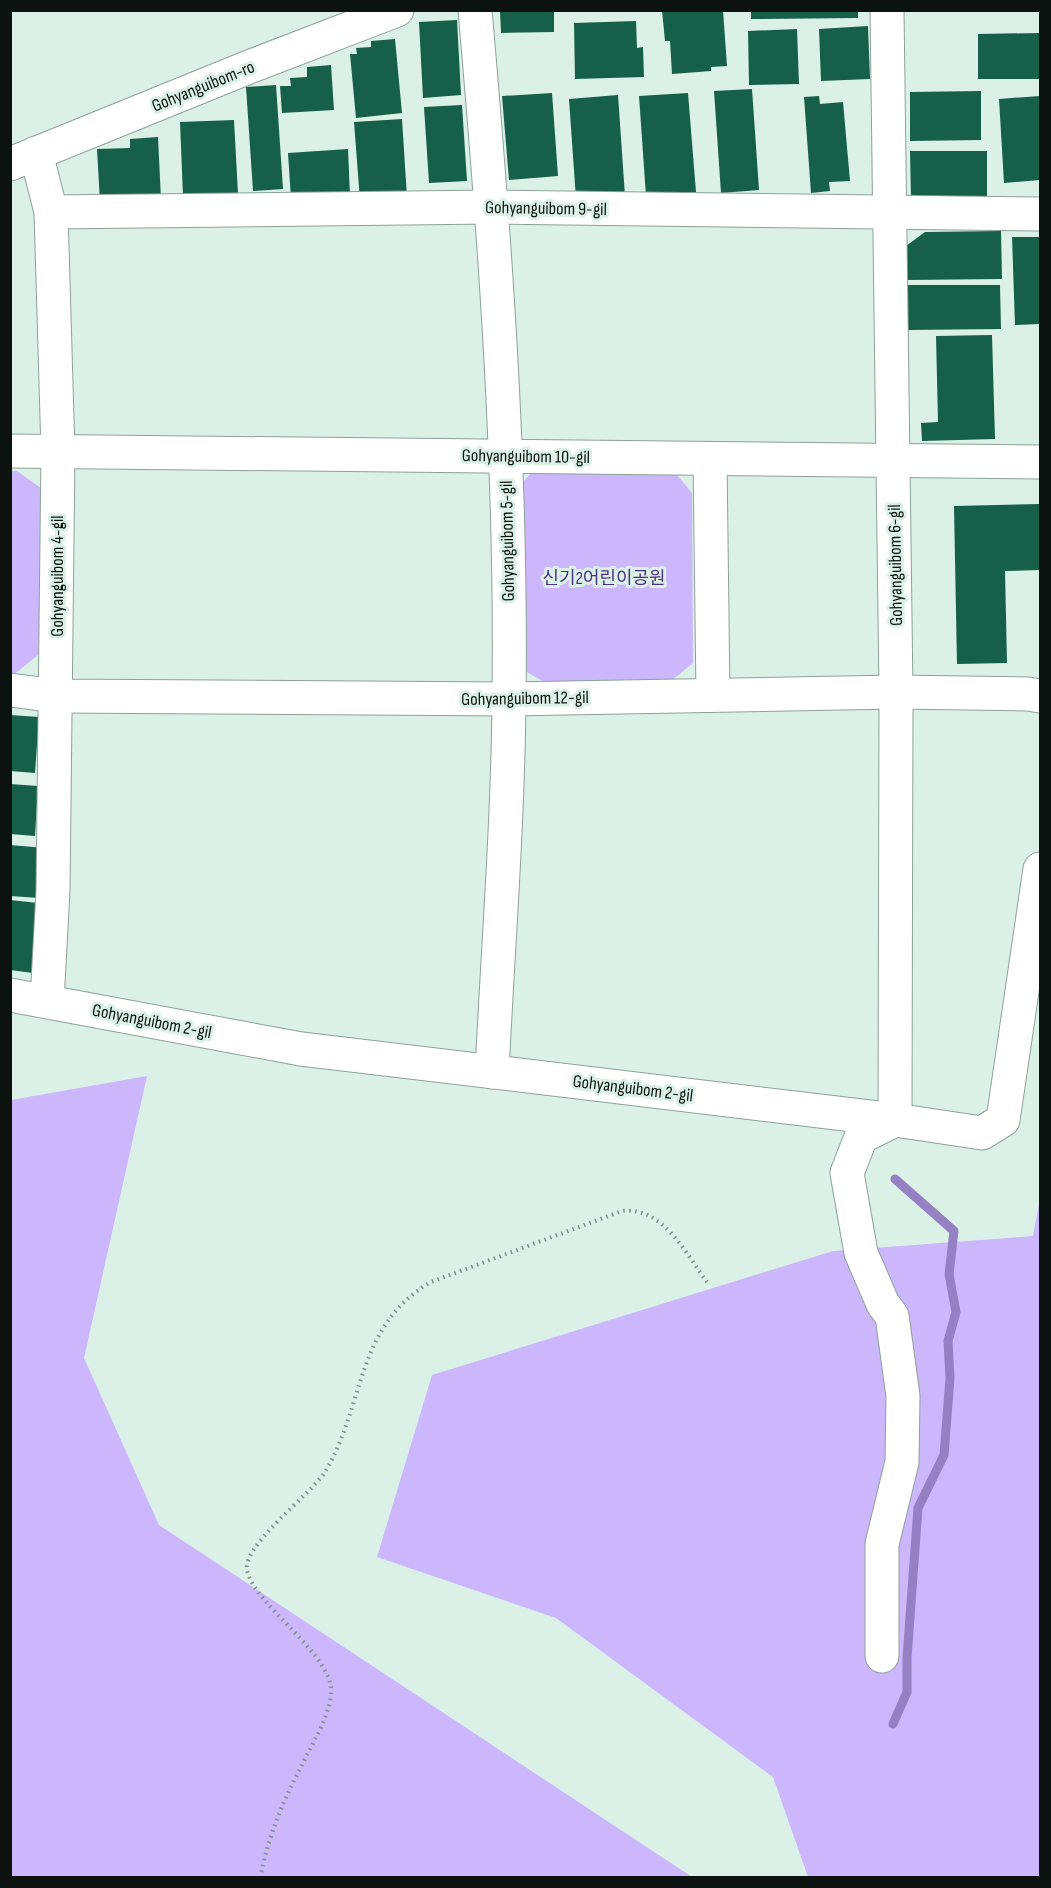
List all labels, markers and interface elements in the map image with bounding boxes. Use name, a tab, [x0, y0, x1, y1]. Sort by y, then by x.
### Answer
street label: Gohyanguibom-ro	[149, 56, 258, 117]
street label: Gohyanguibom 9-gil	[485, 197, 607, 220]
street label: Gohyanguibom 10-gil	[462, 445, 590, 468]
street label: Gohyanguibom 5-gil	[496, 480, 519, 602]
street label: Gohyanguibom 6-gil	[884, 504, 907, 626]
street label: Gohyanguibom 4-gil	[47, 515, 68, 637]
park label: 신기2어린이공원	[542, 568, 666, 589]
street label: Gohyanguibom 12-gil	[461, 687, 589, 710]
street label: Gohyanguibom 2-gil	[90, 1000, 213, 1043]
street label: Gohyanguibom 2-gil	[572, 1071, 694, 1106]

